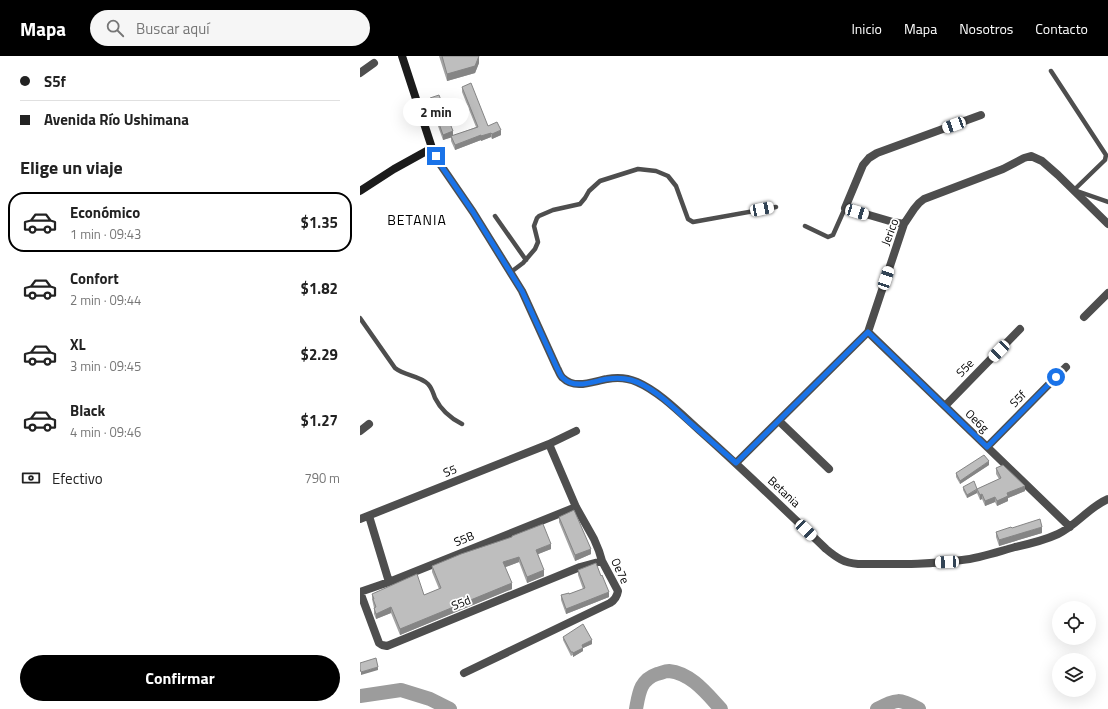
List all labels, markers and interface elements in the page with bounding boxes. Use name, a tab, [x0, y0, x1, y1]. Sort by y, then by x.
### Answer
search box	[90, 10, 370, 46]
text: Mapa	[20, 14, 66, 43]
icon: search	[104, 17, 126, 39]
text: Buscar aquí	[136, 17, 209, 40]
text: Inicio	[851, 18, 882, 39]
text: Mapa	[904, 18, 937, 39]
text: Nosotros	[959, 18, 1013, 39]
text: Contacto	[1035, 18, 1088, 39]
text: S5f	[44, 70, 66, 93]
callout: 2 min	[403, 98, 469, 126]
text: 2 min	[420, 102, 452, 122]
text: Avenida Río Ushimana	[44, 108, 189, 131]
car	[941, 115, 967, 135]
route end	[427, 147, 445, 165]
text: Elige un viaje	[20, 154, 123, 181]
text: Económico	[70, 201, 140, 224]
car	[749, 201, 775, 217]
car	[844, 203, 870, 221]
icon: car	[22, 204, 58, 240]
district label: BETANIA	[387, 209, 447, 230]
text: $1.35	[301, 211, 338, 234]
street label: Jerico	[876, 215, 903, 248]
text: 1 min · 09:43	[70, 224, 141, 244]
car	[877, 265, 895, 291]
text: Confort	[70, 267, 119, 290]
icon: car	[22, 270, 58, 306]
text: $1.82	[301, 277, 338, 300]
text: 2 min · 09:44	[70, 290, 141, 310]
text: XL	[70, 333, 86, 356]
icon: car	[22, 336, 58, 372]
car	[986, 338, 1012, 364]
text: $2.29	[301, 343, 338, 366]
street label: S5e	[951, 354, 978, 381]
text: 3 min · 09:45	[70, 356, 141, 376]
route start	[1047, 368, 1065, 386]
street label: S5f	[1005, 386, 1030, 411]
text: Black	[70, 399, 105, 422]
icon: car	[22, 402, 58, 438]
street label: Oe6g	[961, 404, 994, 437]
text: $1.27	[301, 409, 338, 432]
text: 4 min · 09:46	[70, 422, 141, 442]
street label: S5	[440, 459, 460, 482]
icon: cash	[20, 467, 42, 489]
text: Efectivo	[52, 467, 103, 490]
text: 790 m	[304, 468, 340, 488]
street label: Betania	[764, 471, 805, 512]
car	[793, 517, 819, 543]
street label: S5B	[451, 526, 477, 551]
street label: Oe7e	[606, 555, 635, 587]
car	[935, 555, 959, 569]
street label: S5d	[448, 590, 473, 615]
map controls	[1052, 601, 1096, 697]
button: locate	[1052, 601, 1096, 645]
button: layers	[1052, 653, 1096, 697]
button: Confirmar	[20, 655, 340, 701]

